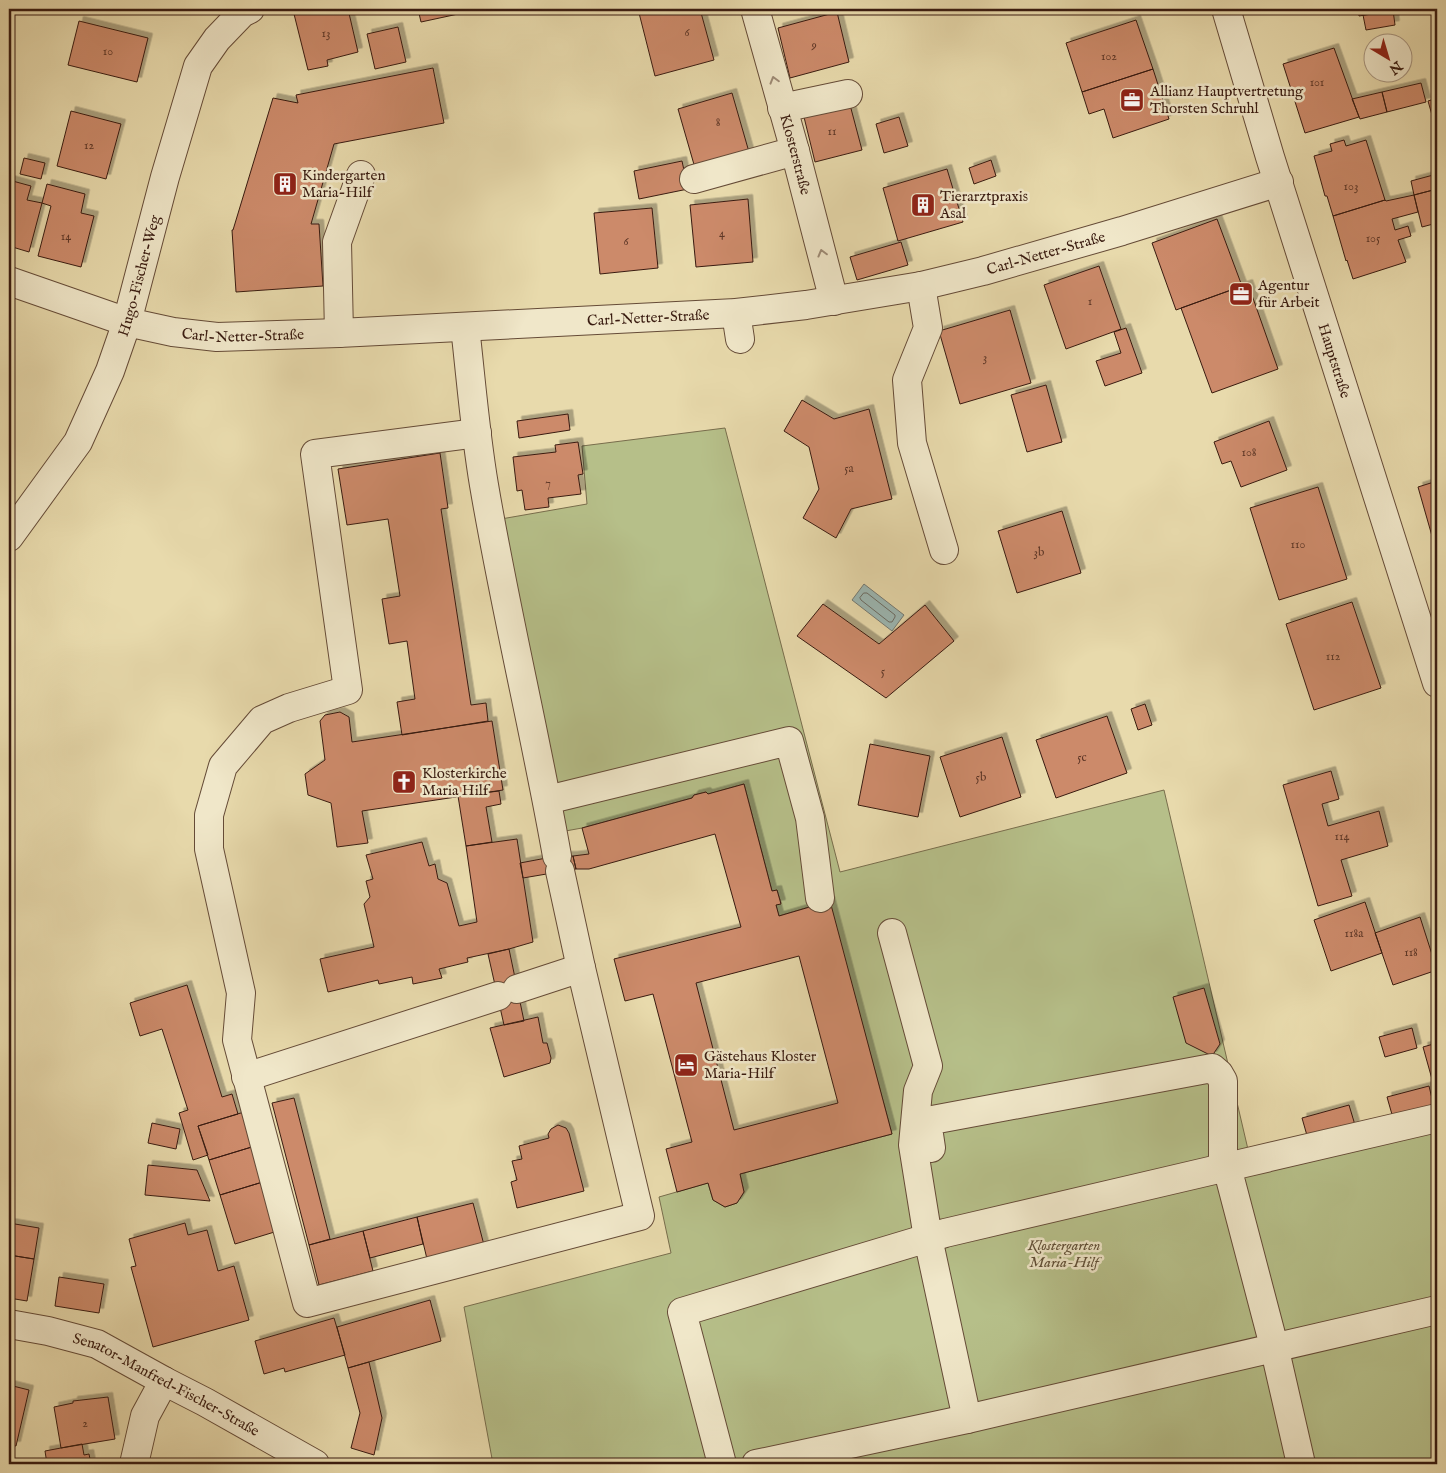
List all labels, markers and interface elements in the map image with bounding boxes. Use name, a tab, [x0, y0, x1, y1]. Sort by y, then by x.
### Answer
house number: 6	[684, 25, 690, 40]
house number: 13	[322, 26, 330, 41]
north arrow	[1364, 32, 1414, 82]
house number: 9	[810, 38, 817, 53]
house number: 10	[103, 44, 113, 59]
house number: 102	[1101, 49, 1117, 64]
text: N	[1385, 56, 1406, 78]
house number: 101	[1310, 75, 1324, 90]
one-way arrow	[770, 76, 780, 84]
place label: Allianz Hauptvertretung Thorsten Schruhl	[1149, 82, 1304, 118]
office icon: Allianz Hauptvertretung Thorsten Schruhl	[1119, 87, 1145, 113]
street label: Klosterstraße	[775, 112, 815, 197]
house number: 8	[716, 115, 721, 130]
house number: 11	[828, 124, 836, 139]
house number: 12	[84, 138, 94, 153]
place label: Kindergarten Maria-Hilf	[302, 166, 385, 202]
building icon: Kindergarten Maria-Hilf	[272, 171, 298, 197]
house number: 103	[1344, 179, 1358, 194]
place label: Tierarztpraxis Asal	[939, 187, 1028, 223]
building icon: Tierarztpraxis Asal	[910, 192, 936, 218]
street label: Hugo-Fischer-Weg	[114, 212, 165, 339]
house number: 4	[719, 226, 725, 241]
street label: Carl-Netter-Straße	[984, 227, 1108, 279]
house number: 14	[61, 229, 71, 244]
house number: 105	[1366, 231, 1381, 246]
house number: 6	[623, 234, 629, 249]
one-way arrow	[817, 249, 828, 258]
place label: Agentur für Arbeit	[1257, 276, 1320, 312]
office icon: Agentur für Arbeit	[1228, 281, 1254, 307]
house number: 1	[1088, 294, 1092, 309]
street label: Carl-Netter-Straße	[587, 305, 710, 330]
street label: Hauptstraße	[1313, 321, 1355, 401]
street label: Carl-Netter-Straße	[181, 324, 304, 347]
house number: 3	[983, 350, 987, 365]
house number: 108	[1241, 445, 1257, 460]
house number: 5a	[844, 461, 855, 476]
house number: 7	[545, 476, 551, 491]
house number: 110	[1291, 537, 1305, 552]
house number: 3b	[1034, 545, 1044, 560]
house number: 112	[1326, 649, 1341, 664]
house number: 5	[881, 664, 886, 679]
house number: 5c	[1077, 750, 1087, 765]
place label: Klosterkirche Maria Hilf	[422, 764, 507, 800]
church icon: Klosterkirche Maria Hilf	[391, 769, 417, 795]
house number: 5b	[976, 770, 986, 785]
house number: 114	[1335, 829, 1350, 844]
house number: 118a	[1345, 926, 1364, 941]
house number: 118	[1404, 945, 1418, 960]
place label: Gästehaus Kloster Maria-Hilf	[704, 1047, 817, 1083]
hotel icon: Gästehaus Kloster Maria-Hilf	[673, 1052, 699, 1078]
park label: Klostergarten Maria-Hilf	[1027, 1236, 1102, 1272]
street label: Senator-Manfred-Fischer-Straße	[71, 1329, 263, 1441]
house number: 2	[82, 1416, 88, 1431]

